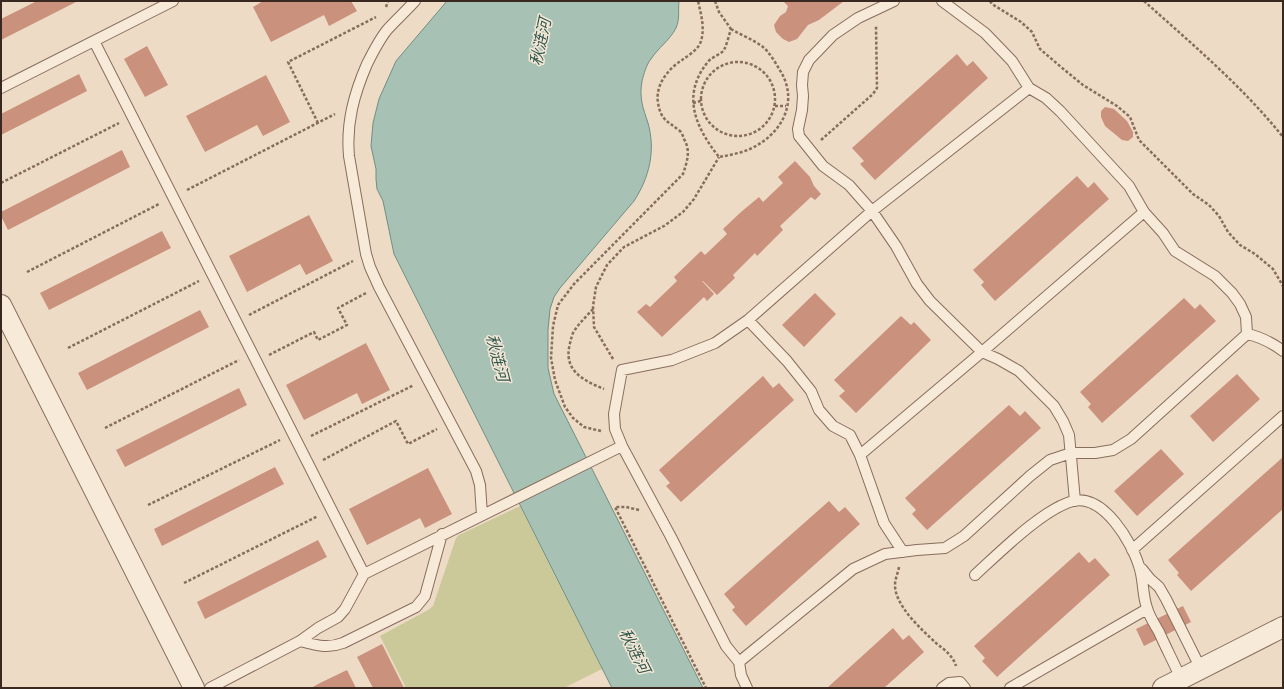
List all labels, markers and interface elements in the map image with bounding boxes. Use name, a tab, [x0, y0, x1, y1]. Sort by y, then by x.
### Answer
water label: 秋涟河	[524, 13, 558, 68]
water label: 秋涟河	[479, 332, 516, 387]
water label: 秋涟河	[612, 624, 657, 680]

